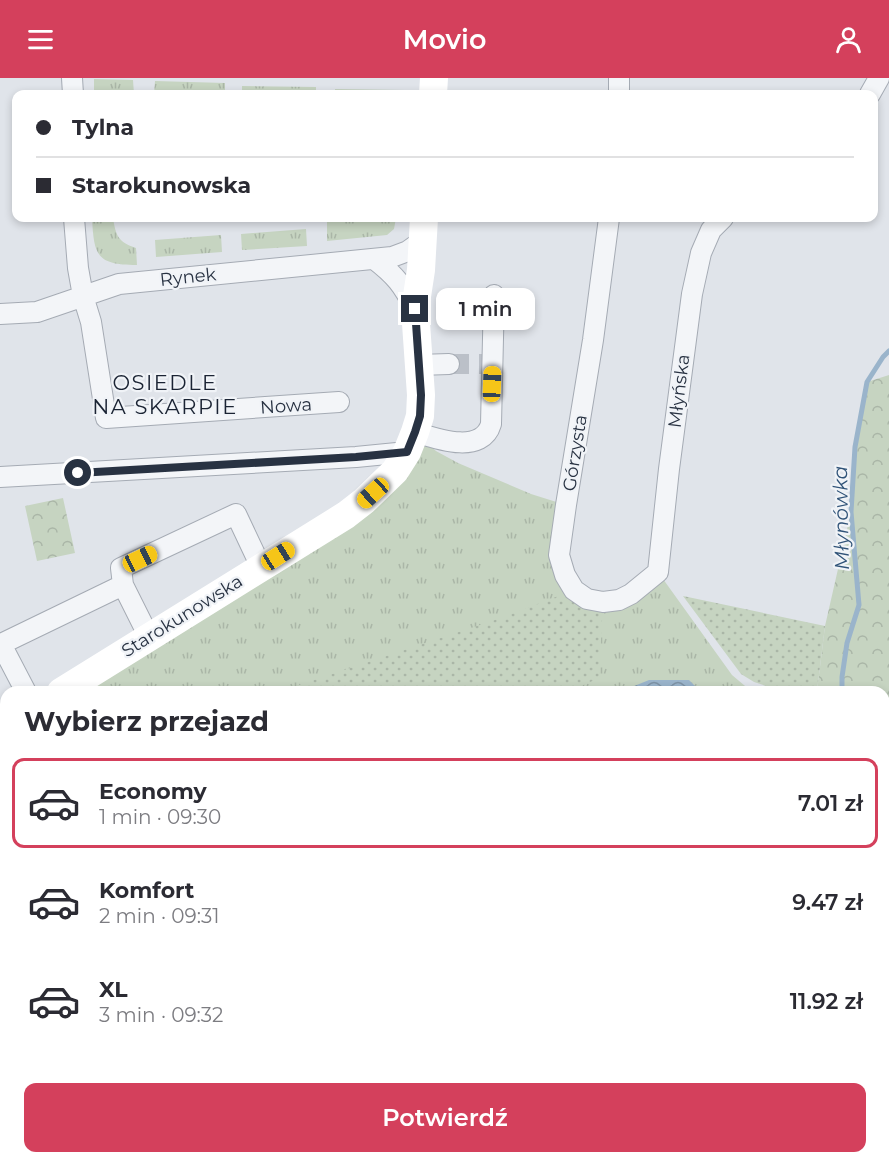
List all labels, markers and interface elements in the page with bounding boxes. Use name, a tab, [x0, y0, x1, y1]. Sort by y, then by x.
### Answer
icon: menu	[24, 23, 57, 56]
text: Movio	[403, 23, 486, 56]
icon: person	[832, 23, 865, 56]
text: Tylna	[72, 114, 134, 141]
text: Starokunowska	[72, 172, 251, 199]
street label: Rynek	[159, 263, 218, 291]
callout: 1 min	[436, 288, 535, 330]
route end	[401, 295, 428, 322]
text: 1 min	[459, 297, 512, 321]
street label: Młyńska	[664, 353, 694, 429]
car	[482, 366, 502, 402]
district label: OSIEDLE NA SKARPIE	[92, 370, 238, 419]
street label: Nowa	[259, 393, 313, 419]
street label: Górzysta	[558, 413, 592, 493]
route start	[64, 459, 91, 486]
water label: Młynówka	[828, 466, 854, 570]
car	[354, 474, 392, 512]
car	[258, 539, 298, 573]
car	[120, 543, 160, 575]
street label: Starokunowska	[117, 570, 247, 662]
text: Wybierz przejazd	[24, 705, 269, 738]
icon: car	[27, 776, 81, 830]
text: Economy	[99, 778, 207, 805]
text: 7.01 zł	[798, 790, 863, 817]
text: 1 min · 09:30	[99, 805, 221, 829]
icon: car	[27, 875, 81, 929]
text: Komfort	[99, 877, 194, 904]
text: 9.47 zł	[792, 889, 863, 916]
text: 2 min · 09:31	[99, 904, 219, 928]
icon: car	[27, 974, 81, 1028]
text: XL	[99, 976, 128, 1003]
text: 11.92 zł	[790, 988, 863, 1015]
text: 3 min · 09:32	[99, 1003, 223, 1027]
button: Potwierdź	[24, 1083, 866, 1152]

